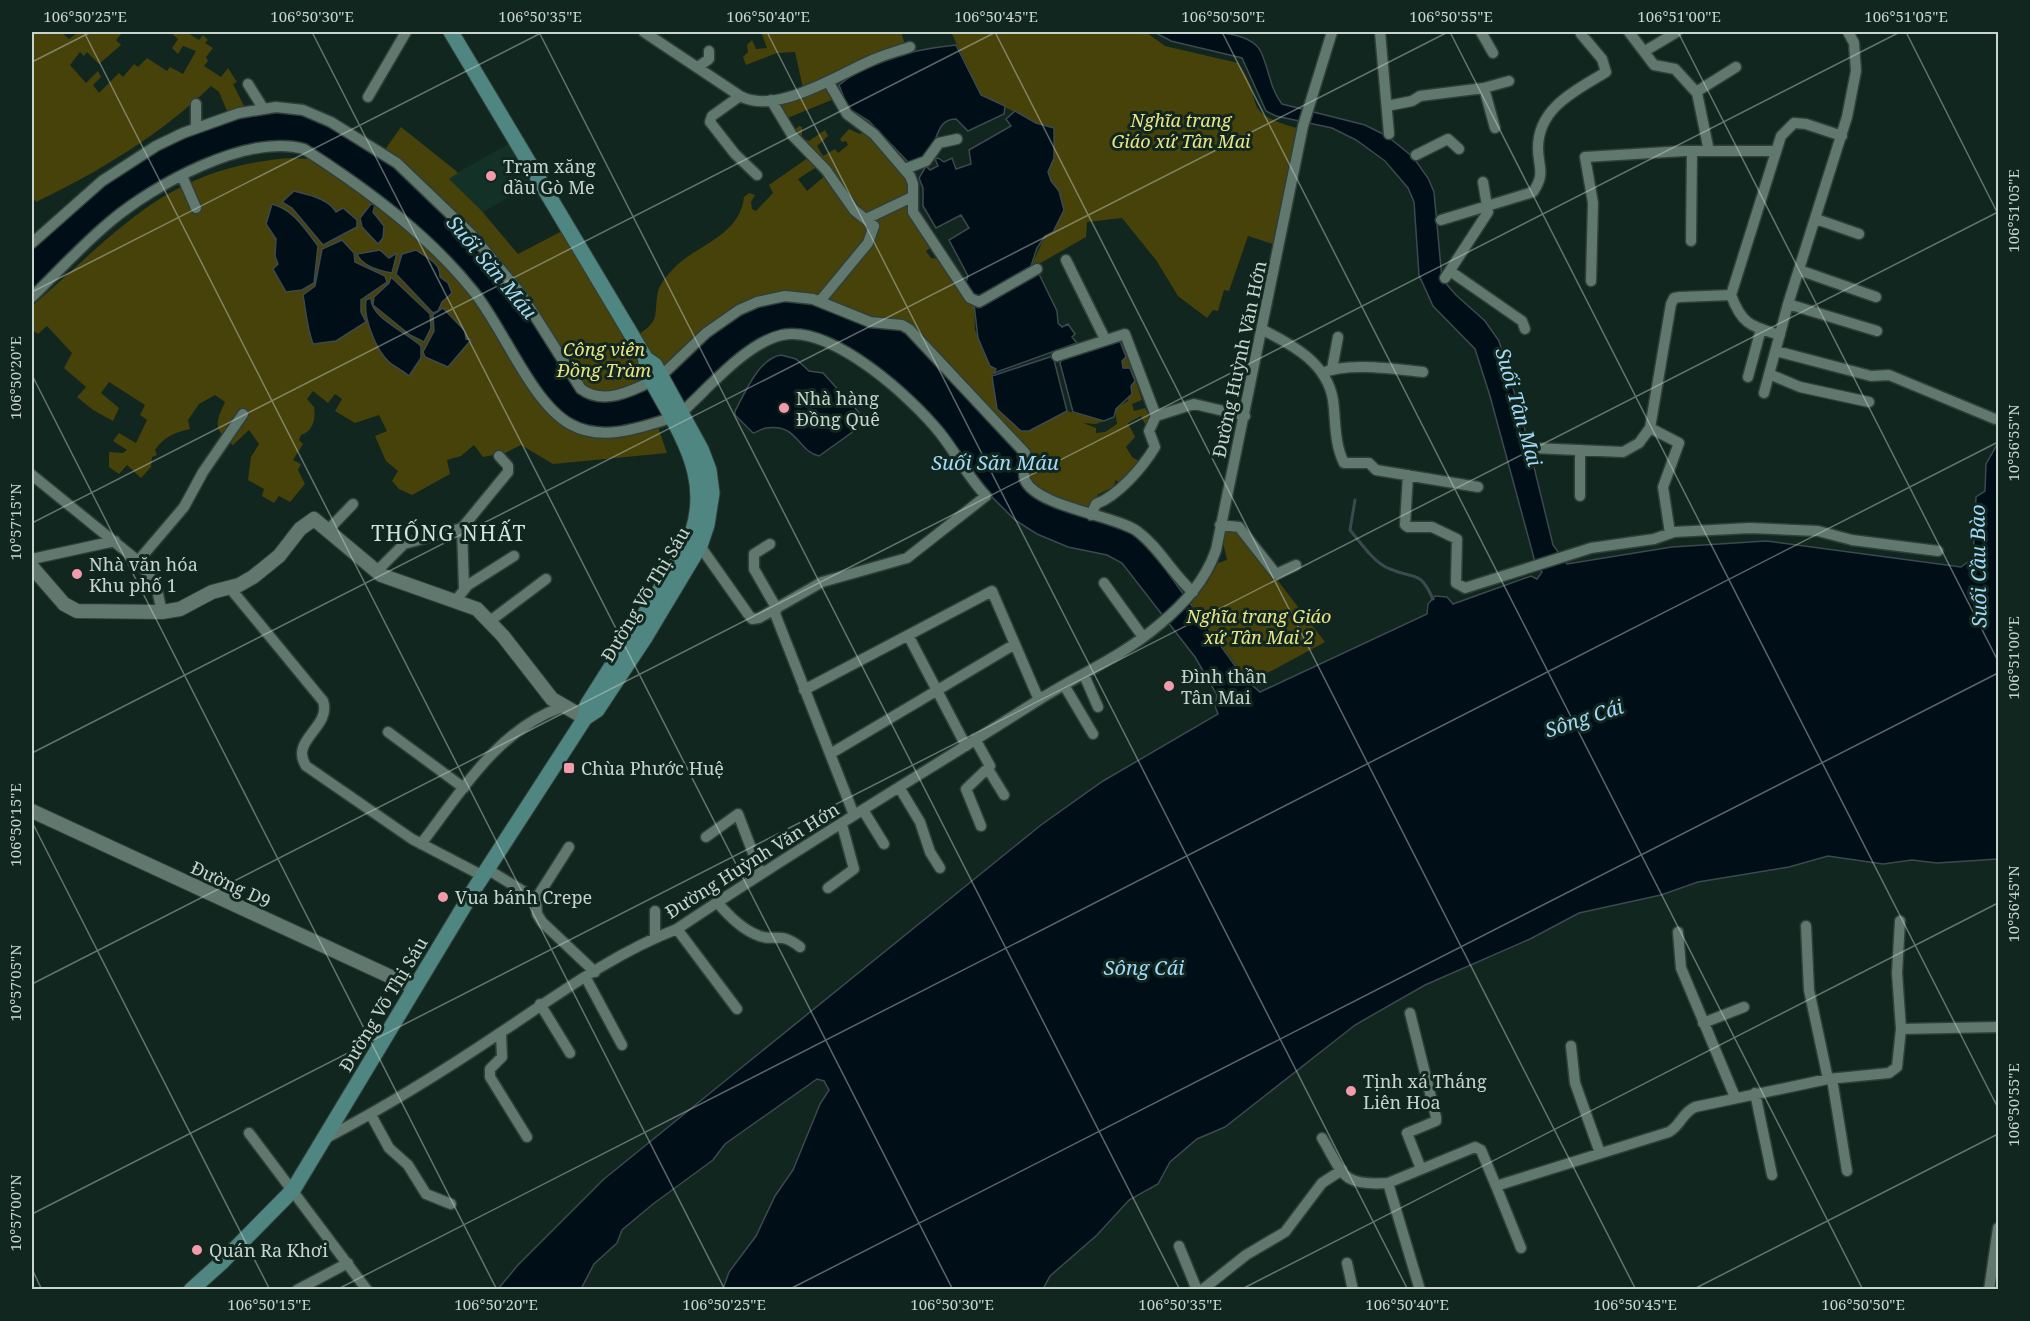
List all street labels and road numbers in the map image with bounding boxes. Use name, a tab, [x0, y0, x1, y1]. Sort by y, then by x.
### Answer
street label: Đường Huỳnh Văn Hớn	[1206, 258, 1272, 460]
street label: Đường Võ Thị Sáu	[595, 522, 695, 666]
street label: Đường Huỳnh Văn Hớn	[661, 796, 844, 923]
street label: Đường D9	[187, 855, 275, 913]
street label: Đường Võ Thị Sáu	[333, 932, 433, 1076]

